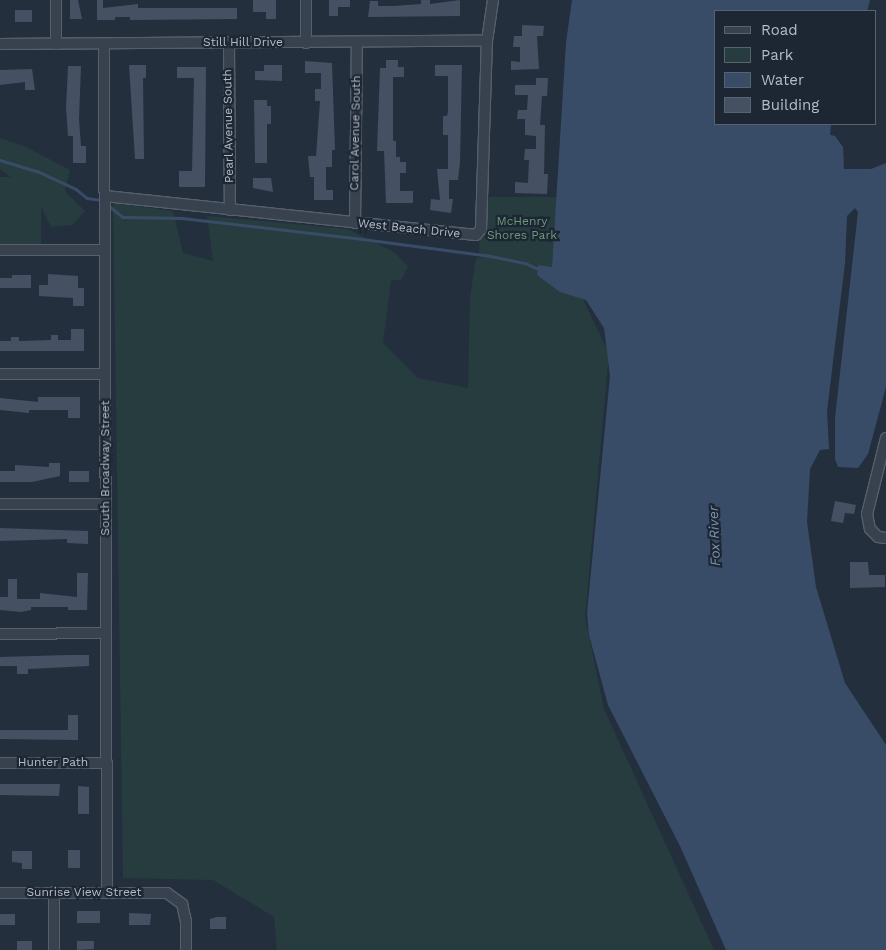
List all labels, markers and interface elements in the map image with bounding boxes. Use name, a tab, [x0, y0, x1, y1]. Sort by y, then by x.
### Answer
legend	[714, 10, 876, 125]
text: Road	[761, 21, 798, 39]
street label: Still Hill Drive	[203, 36, 283, 50]
text: Park	[761, 46, 793, 64]
street label: Pearl Avenue South	[221, 68, 237, 184]
text: Water	[761, 71, 804, 89]
street label: Carol Avenue South	[348, 75, 364, 191]
text: Building	[761, 96, 819, 114]
park label: McHenry Shores Park	[487, 215, 557, 243]
street label: West Beach Drive	[357, 216, 461, 242]
street label: South Broadway Street	[99, 400, 113, 536]
water label: Fox River	[705, 505, 723, 567]
street label: Hunter Path	[18, 756, 88, 770]
street label: Sunrise View Street	[26, 886, 142, 900]

